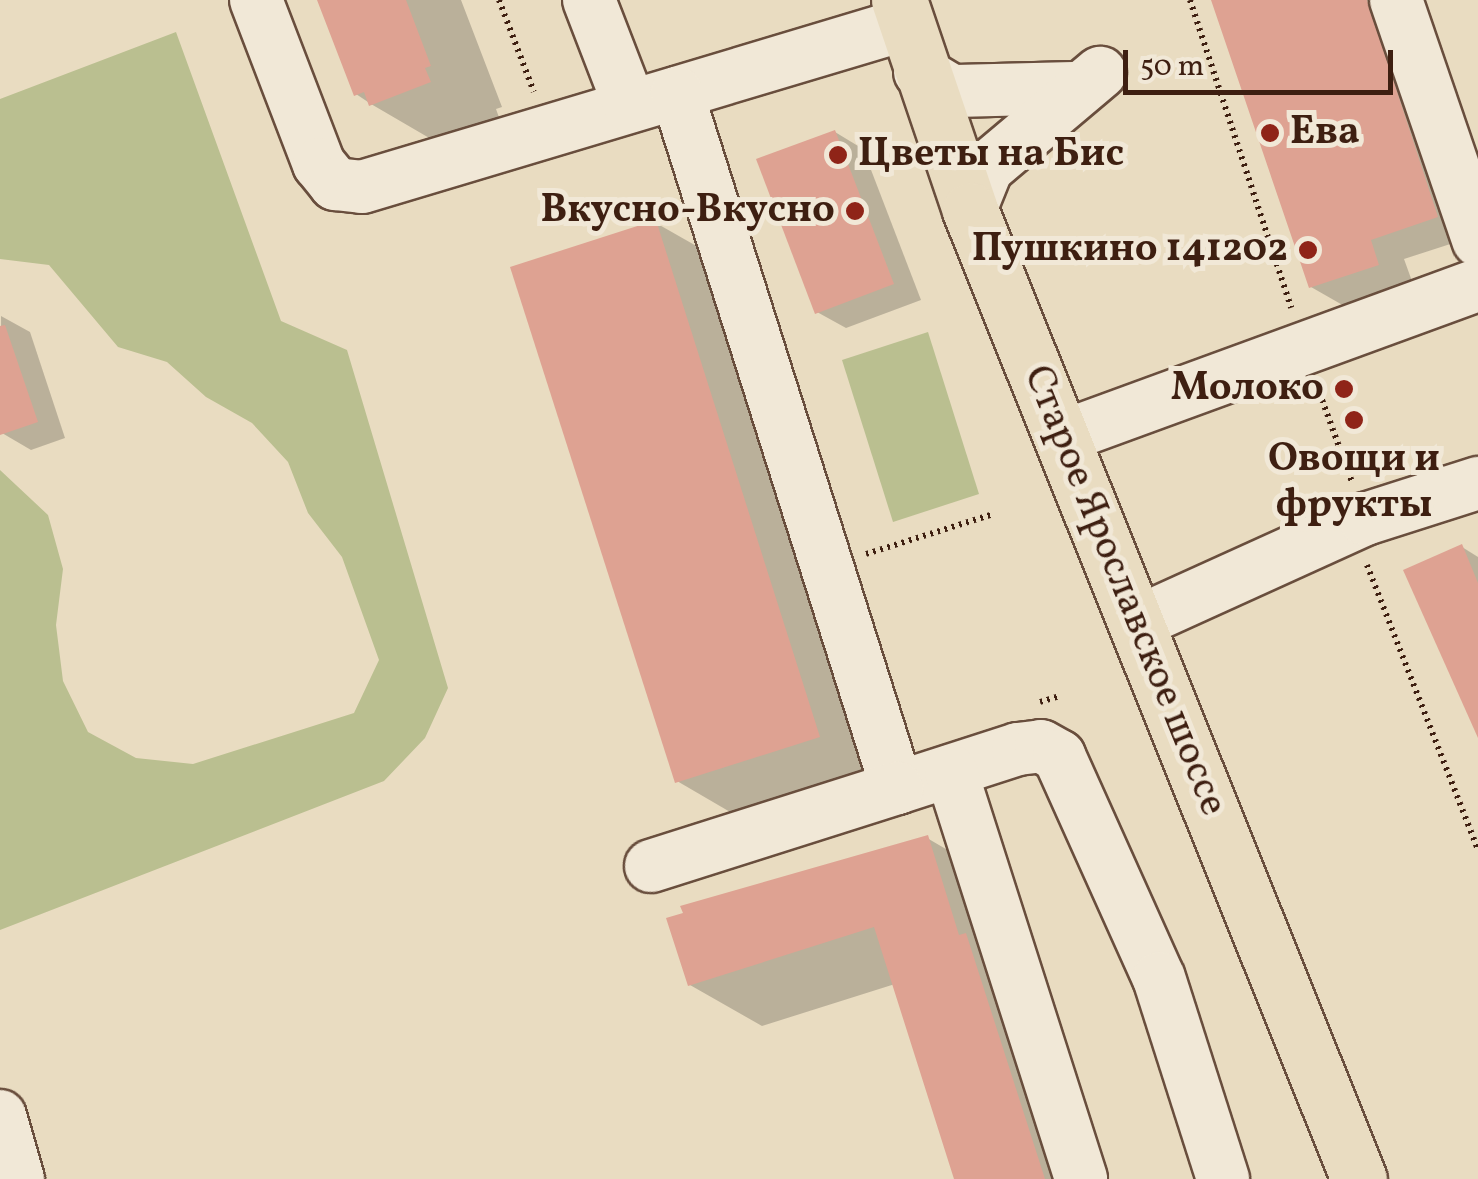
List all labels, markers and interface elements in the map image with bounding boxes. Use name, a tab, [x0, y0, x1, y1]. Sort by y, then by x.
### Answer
scale bar	[1128, 30, 1398, 92]
text: 50 m	[1140, 46, 1204, 88]
place label: Ева	[1290, 109, 1360, 157]
marker: Ева	[1259, 122, 1281, 144]
place label: Цветы на Бис	[858, 131, 1124, 179]
marker: Цветы на Бис	[827, 144, 849, 166]
place label: Вкусно-Вкусно	[541, 187, 835, 235]
marker: Вкусно-Вкусно	[844, 200, 866, 222]
place label: Пушкино 141202	[972, 226, 1288, 274]
marker: Пушкино 141202	[1297, 239, 1319, 261]
street label: Старое Ярославское шоссе	[1012, 359, 1236, 823]
place label: Молоко	[1171, 365, 1324, 413]
marker: Молоко	[1333, 378, 1355, 400]
marker: Овощи и фрукты	[1343, 409, 1365, 431]
place label: Овощи и фрукты	[1268, 436, 1440, 530]

